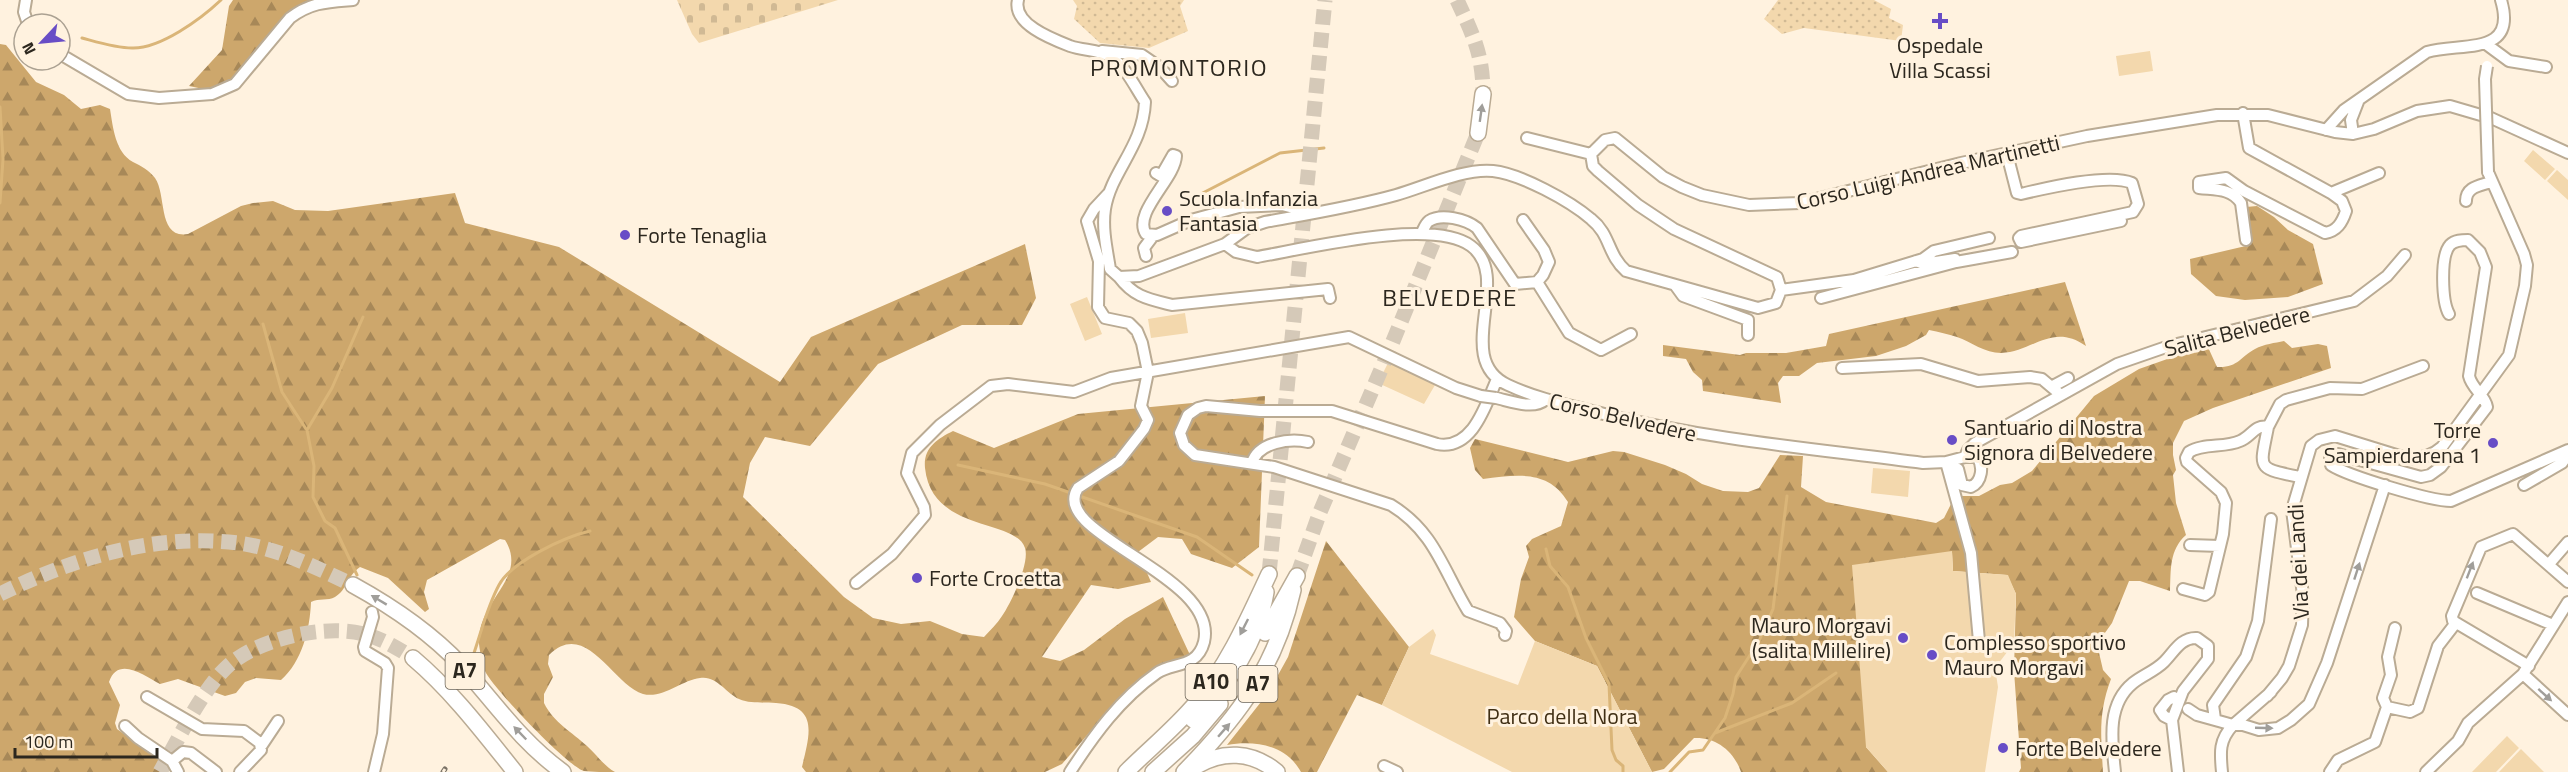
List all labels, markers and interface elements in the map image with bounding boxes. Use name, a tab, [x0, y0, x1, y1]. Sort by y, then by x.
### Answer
north arrow	[12, 12, 72, 72]
marker: Ospedale Villa Scassi	[1931, 12, 1949, 30]
place label: Ospedale Villa Scassi	[1889, 28, 1991, 87]
text: N	[15, 38, 42, 59]
district label: PROMONTORIO	[1090, 49, 1268, 85]
one-way arrow	[1477, 104, 1486, 123]
street label: Corso Luigi Andrea Martinetti	[1793, 125, 2063, 219]
place label: Scuola Infanzia Fantasia	[1179, 181, 1318, 240]
marker: Scuola Infanzia Fantasia	[1160, 204, 1174, 218]
place label: Forte Tenaglia	[637, 218, 767, 252]
marker: Forte Tenaglia	[618, 228, 632, 242]
district label: BELVEDERE	[1382, 279, 1518, 315]
street label: Salita Belvedere	[2161, 296, 2313, 366]
street label: Corso Belvedere	[1546, 384, 1700, 450]
place label: Santuario di Nostra Signora di Belvedere	[1964, 410, 2153, 469]
place label: Torre Sampierdarena 1	[2324, 413, 2481, 472]
marker: Santuario di Nostra Signora di Belvedere	[1945, 433, 1959, 447]
marker: Torre Sampierdarena 1	[2486, 436, 2500, 450]
street label: Via dei Landi	[2278, 503, 2318, 621]
place label: Forte Crocetta	[929, 561, 1061, 595]
one-way arrow	[2466, 561, 2476, 579]
one-way arrow	[2353, 562, 2362, 580]
marker: Forte Crocetta	[910, 571, 924, 585]
one-way arrow	[371, 594, 387, 605]
place label: Mauro Morgavi (salita Millelire)	[1751, 608, 1891, 667]
one-way arrow	[1239, 619, 1249, 636]
place label: Complesso sportivo Mauro Morgavi	[1944, 625, 2126, 684]
marker: Mauro Morgavi (salita Millelire)	[1896, 631, 1910, 645]
marker: Complesso sportivo Mauro Morgavi	[1925, 648, 1939, 662]
road number: A7	[446, 653, 484, 689]
road number: A10	[1186, 664, 1236, 700]
road number: A7	[1238, 666, 1278, 702]
one-way arrow	[2538, 688, 2553, 702]
park label: Parco della Nora	[1486, 699, 1638, 733]
scale bar	[15, 721, 158, 759]
one-way arrow	[1217, 723, 1230, 738]
one-way arrow	[2255, 724, 2274, 733]
one-way arrow	[513, 727, 527, 741]
text: 100 m	[24, 728, 73, 755]
place label: Forte Belvedere	[2015, 731, 2162, 765]
marker: Forte Belvedere	[1996, 741, 2010, 755]

